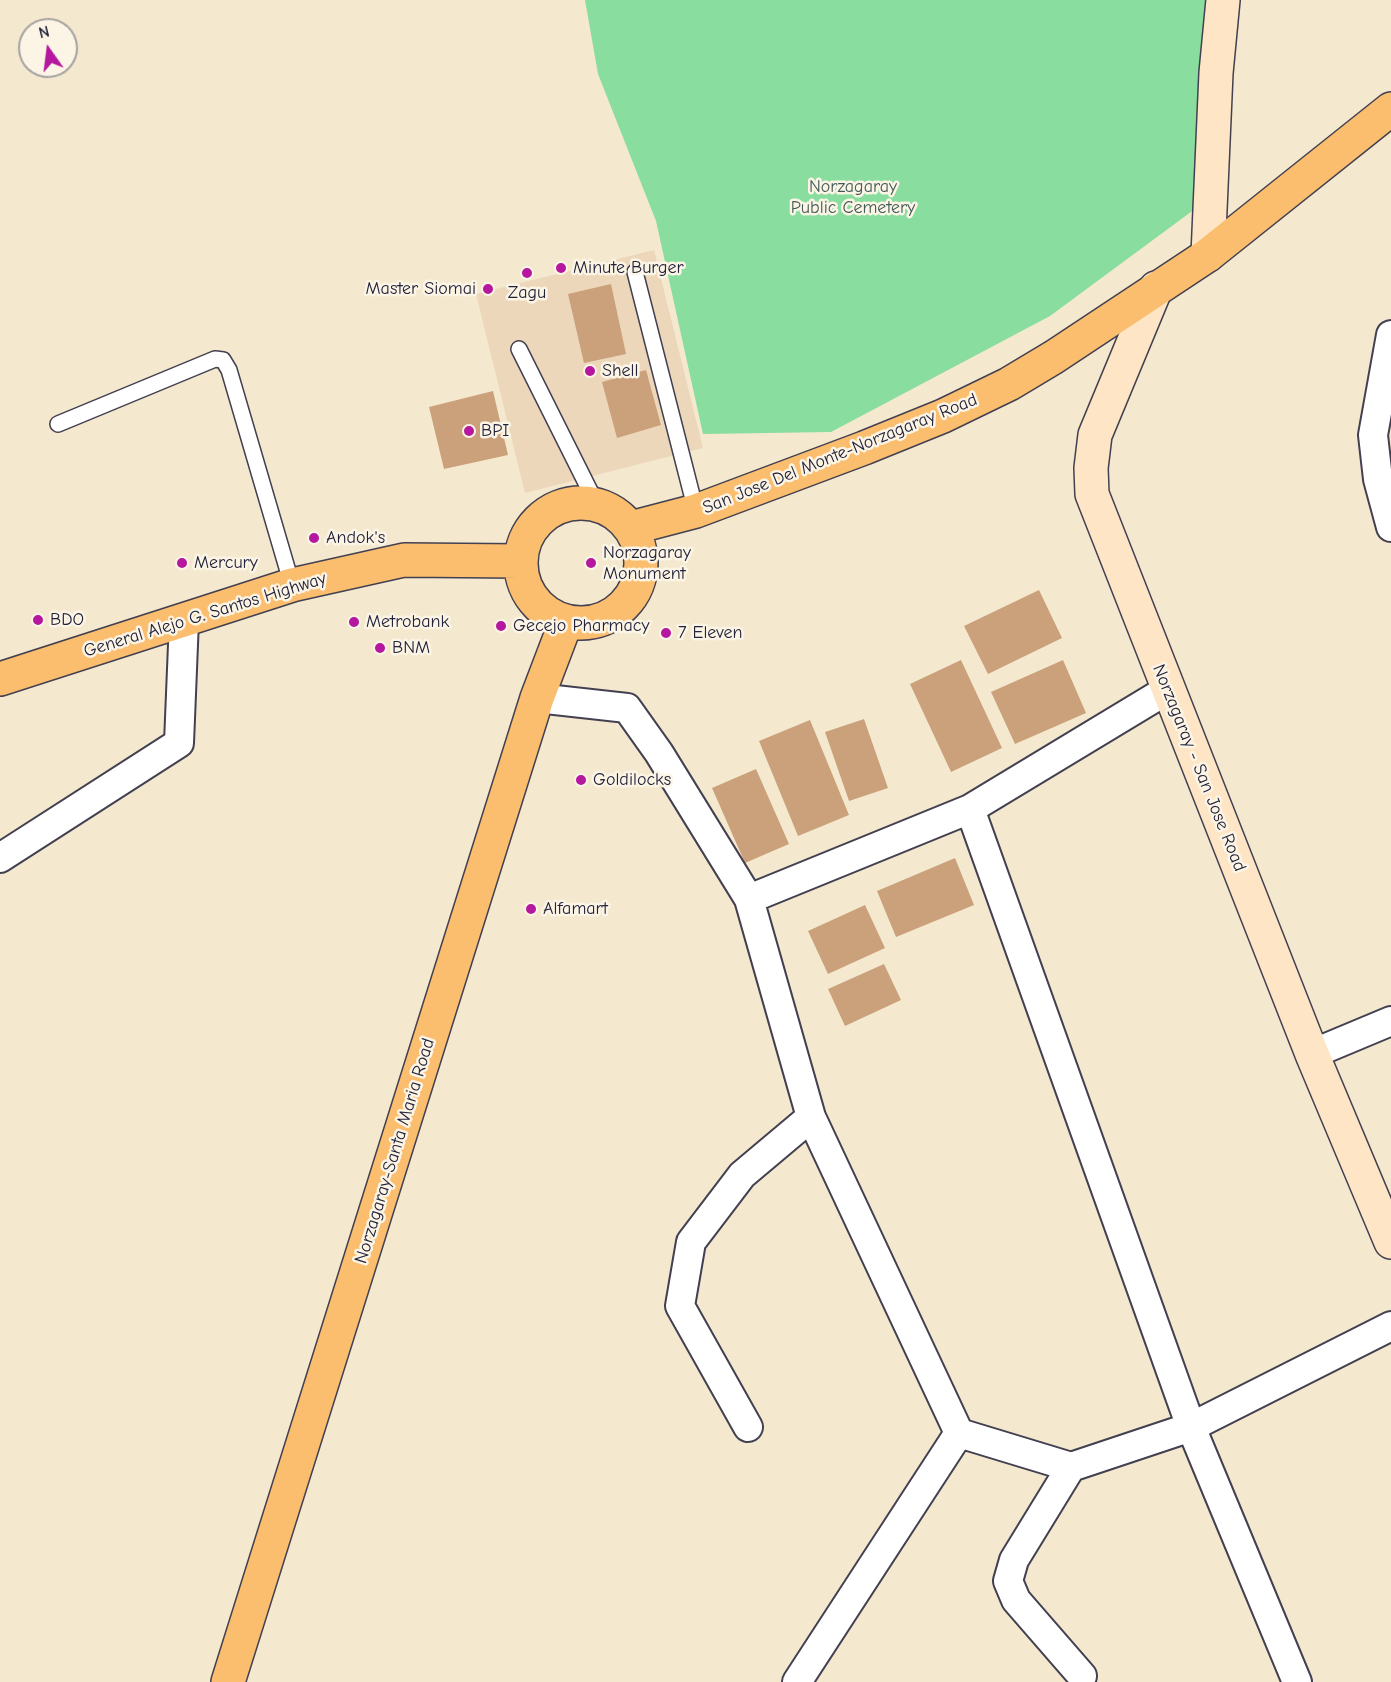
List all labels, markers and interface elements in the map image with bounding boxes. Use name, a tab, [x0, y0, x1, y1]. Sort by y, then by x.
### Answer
north arrow	[18, 18, 78, 78]
text: N	[37, 22, 51, 42]
park label: Norzagaray Public Cemetery	[791, 176, 915, 219]
place label: Minute Burger	[573, 257, 684, 279]
marker: Minute Burger	[554, 261, 568, 275]
marker: Zagu	[520, 266, 534, 280]
place label: Master Siomai	[366, 278, 476, 300]
marker: Master Siomai	[481, 282, 495, 296]
place label: Zagu	[508, 282, 546, 304]
place label: Shell	[602, 360, 638, 382]
marker: Shell	[583, 364, 597, 378]
street label: San Jose Del Monte-Norzagaray Road	[700, 389, 980, 519]
place label: BPI	[481, 420, 509, 442]
marker: BPI	[462, 424, 476, 438]
place label: Andok's	[326, 527, 385, 549]
marker: Andok's	[307, 531, 321, 545]
place label: Norzagaray Monument	[603, 542, 691, 584]
place label: Mercury	[194, 552, 258, 574]
marker: Mercury	[175, 556, 189, 570]
marker: Norzagaray Monument	[584, 556, 598, 570]
street label: General Alejo G. Santos Highway	[81, 568, 329, 662]
place label: BDO	[50, 609, 84, 631]
place label: Metrobank	[366, 611, 449, 633]
marker: BDO	[31, 613, 45, 627]
marker: Metrobank	[347, 615, 361, 629]
place label: Gecejo Pharmacy	[513, 615, 649, 637]
marker: Gecejo Pharmacy	[494, 619, 508, 633]
place label: 7 Eleven	[678, 622, 742, 644]
marker: 7 Eleven	[659, 626, 673, 640]
place label: BNM	[392, 637, 430, 659]
marker: BNM	[373, 641, 387, 655]
street label: Norzagaray - San Jose Road	[1147, 661, 1251, 875]
place label: Goldilocks	[593, 769, 671, 791]
marker: Goldilocks	[574, 773, 588, 787]
place label: Alfamart	[543, 898, 608, 920]
marker: Alfamart	[524, 902, 538, 916]
street label: Norzagaray-Santa Maria Road	[350, 1036, 440, 1266]

